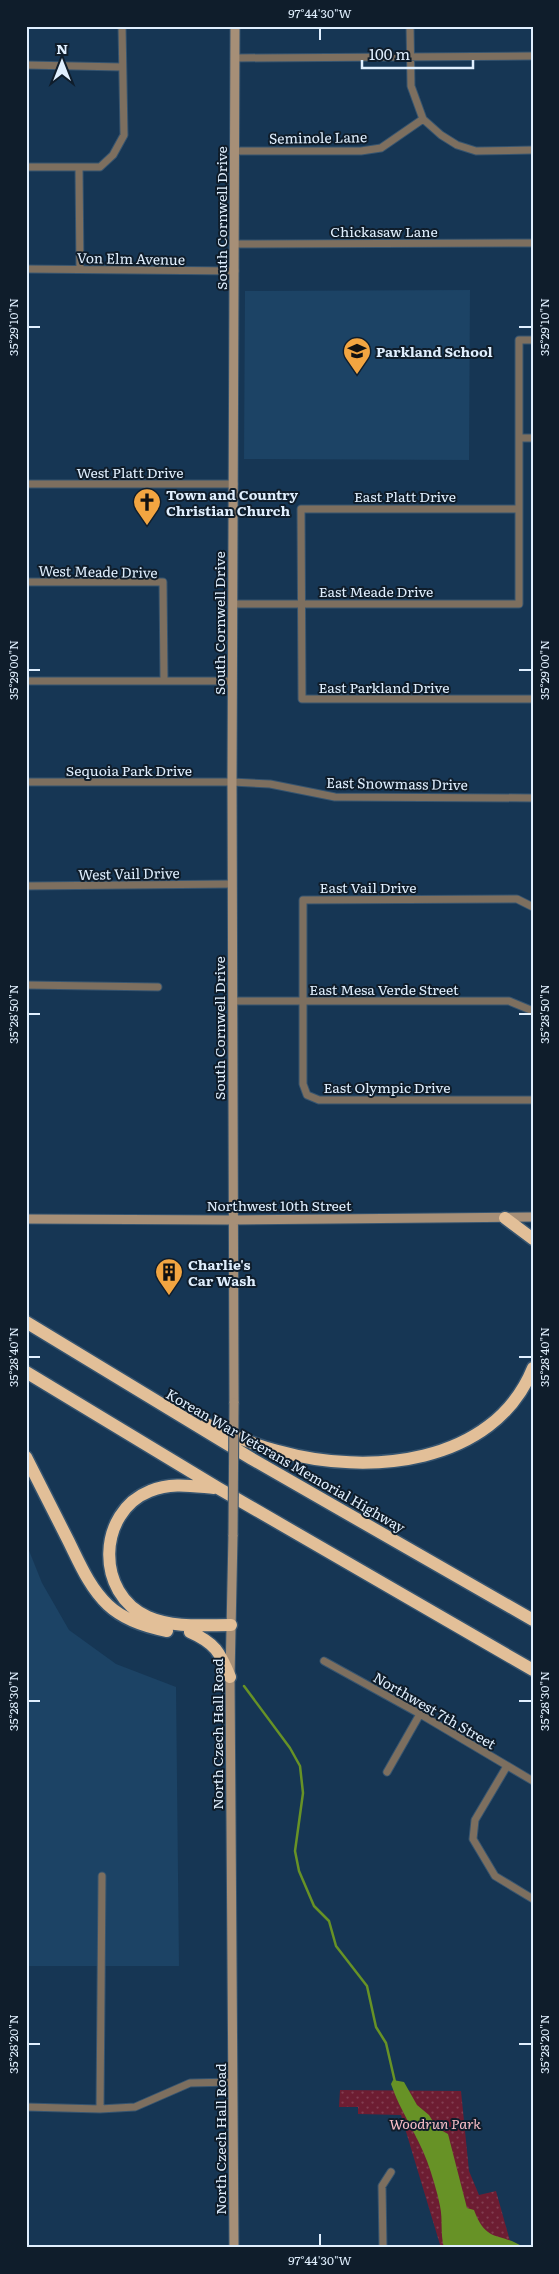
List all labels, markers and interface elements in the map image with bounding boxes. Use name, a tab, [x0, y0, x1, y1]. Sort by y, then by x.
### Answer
text: 97°44'30"W	[288, 4, 352, 22]
north arrow	[38, 38, 88, 88]
text: N	[56, 38, 68, 58]
scale bar	[362, 38, 473, 70]
text: 100 m	[369, 42, 410, 65]
street label: Seminole Lane	[269, 126, 367, 148]
street label: South Cornwell Drive	[211, 146, 231, 290]
street label: Chickasaw Lane	[330, 221, 438, 241]
street label: Von Elm Avenue	[77, 247, 185, 269]
text: 35°29'10"N	[4, 298, 22, 356]
text: 35°29'10"N	[535, 298, 553, 356]
school or university icon: Parkland School	[342, 336, 372, 375]
place label: Parkland School	[376, 341, 493, 361]
street label: West Platt Drive	[77, 462, 183, 482]
place label: Town and Country Christian Church	[166, 484, 299, 520]
street label: East Platt Drive	[354, 486, 456, 506]
church icon: Town and Country Christian Church	[132, 487, 162, 526]
street label: South Cornwell Drive	[209, 551, 229, 695]
street label: West Meade Drive	[38, 560, 158, 582]
street label: East Meade Drive	[319, 581, 433, 601]
text: 35°29'00"N	[4, 640, 22, 700]
text: 35°29'00"N	[535, 640, 553, 700]
street label: East Parkland Drive	[318, 677, 450, 697]
street label: Sequoia Park Drive	[66, 760, 192, 780]
street label: East Snowmass Drive	[326, 772, 468, 794]
street label: West Vail Drive	[78, 862, 180, 884]
street label: East Vail Drive	[320, 877, 416, 897]
street label: South Cornwell Drive	[209, 956, 229, 1100]
street label: East Mesa Verde Street	[309, 979, 459, 999]
text: 35°28'50"N	[4, 984, 22, 1044]
text: 35°28'50"N	[535, 984, 553, 1044]
street label: East Olympic Drive	[323, 1077, 451, 1097]
street label: Northwest 10th Street	[206, 1195, 352, 1215]
place label: Charlie's Car Wash	[188, 1254, 256, 1290]
building icon: Charlie's Car Wash	[154, 1257, 184, 1296]
text: 35°28'40"N	[4, 1327, 22, 1387]
text: 35°28'40"N	[535, 1327, 553, 1387]
street label: Korean War Veterans Memorial Highway	[163, 1383, 410, 1537]
street label: North Czech Hall Road	[207, 1658, 227, 1810]
street label: Northwest 7th Street	[370, 1667, 500, 1753]
text: 35°28'30"N	[4, 1671, 22, 1731]
text: 35°28'30"N	[535, 1671, 553, 1731]
text: 35°28'20"N	[4, 2014, 22, 2074]
text: 35°28'20"N	[535, 2014, 553, 2074]
street label: North Czech Hall Road	[210, 2063, 230, 2215]
park label: Woodrun Park	[389, 2113, 481, 2133]
text: 97°44'30"W	[288, 2251, 352, 2269]

